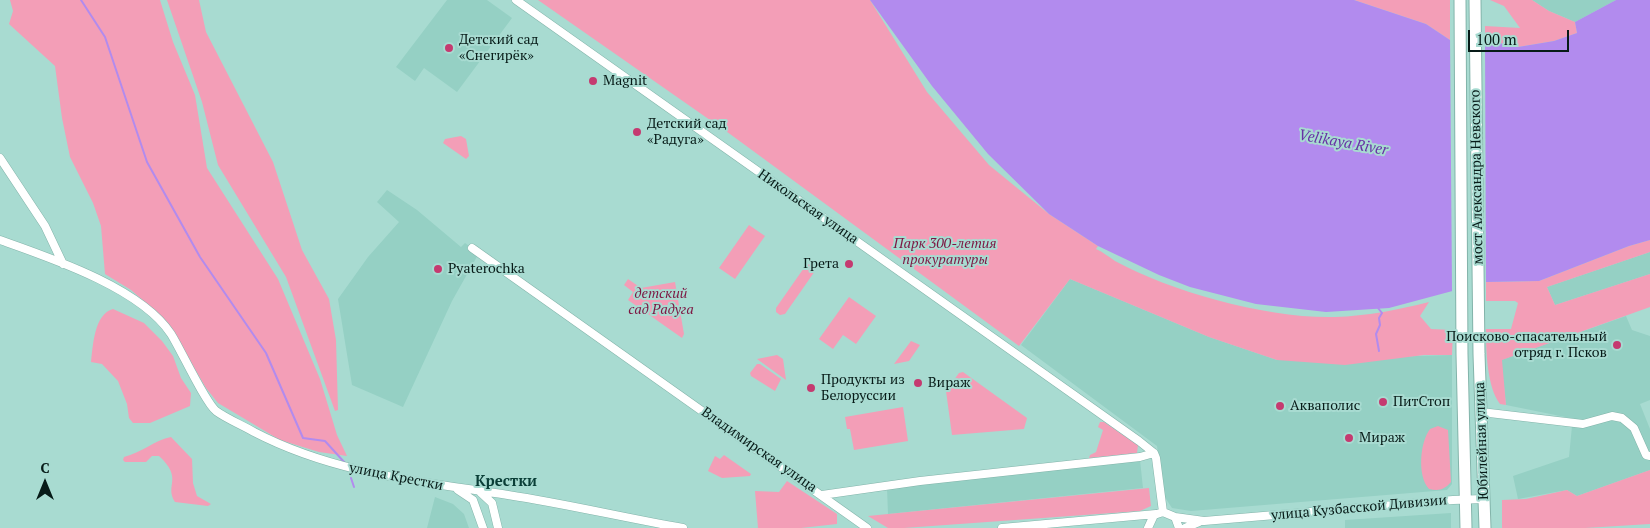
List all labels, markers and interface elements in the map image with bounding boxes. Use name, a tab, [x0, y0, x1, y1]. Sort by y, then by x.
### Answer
scale bar	[1470, 20, 1571, 52]
text: 100 m	[1476, 29, 1517, 49]
place label: Детский сад «Снегирёк»	[459, 32, 539, 64]
marker: Детский сад «Снегирёк»	[443, 42, 455, 54]
place label: Magnit	[603, 73, 647, 89]
marker: Magnit	[587, 75, 599, 87]
street label: мост Александра Невского	[1467, 89, 1487, 265]
place label: Детский сад «Радуга»	[647, 116, 727, 148]
marker: Детский сад «Радуга»	[631, 126, 643, 138]
water label: Velikaya River	[1297, 126, 1389, 160]
street label: Никольская улица	[755, 166, 861, 248]
park label: Парк 300-летия прокуратуры	[894, 236, 996, 268]
place label: Грета	[803, 256, 839, 272]
marker: Грета	[843, 258, 855, 270]
place label: Pyaterochka	[448, 261, 525, 277]
marker: Pyaterochka	[432, 263, 444, 275]
park label: детский сад Радуга	[628, 286, 694, 318]
place label: Поисково-спасательный отряд г. Псков	[1446, 329, 1607, 362]
marker: Поисково-спасательный отряд г. Псков	[1611, 339, 1623, 351]
place label: Продукты из Белоруссии	[821, 372, 905, 404]
place label: Вираж	[928, 375, 970, 391]
marker: Вираж	[912, 377, 924, 389]
marker: Продукты из Белоруссии	[805, 382, 817, 394]
street label: Юбилейная улица	[1472, 382, 1492, 500]
place label: ПитСтоп	[1393, 394, 1450, 410]
marker: ПитСтоп	[1377, 396, 1389, 408]
place label: Акваполис	[1290, 398, 1360, 414]
marker: Акваполис	[1274, 400, 1286, 412]
street label: Владимирская улица	[698, 404, 820, 496]
place label: Мираж	[1359, 430, 1405, 446]
marker: Мираж	[1343, 432, 1355, 444]
north arrow	[20, 458, 70, 508]
text: С	[40, 458, 50, 477]
street label: улица Крестки	[348, 460, 444, 494]
district label: Крестки	[475, 473, 537, 491]
street label: улица Кузбасской Дивизии	[1270, 492, 1448, 524]

